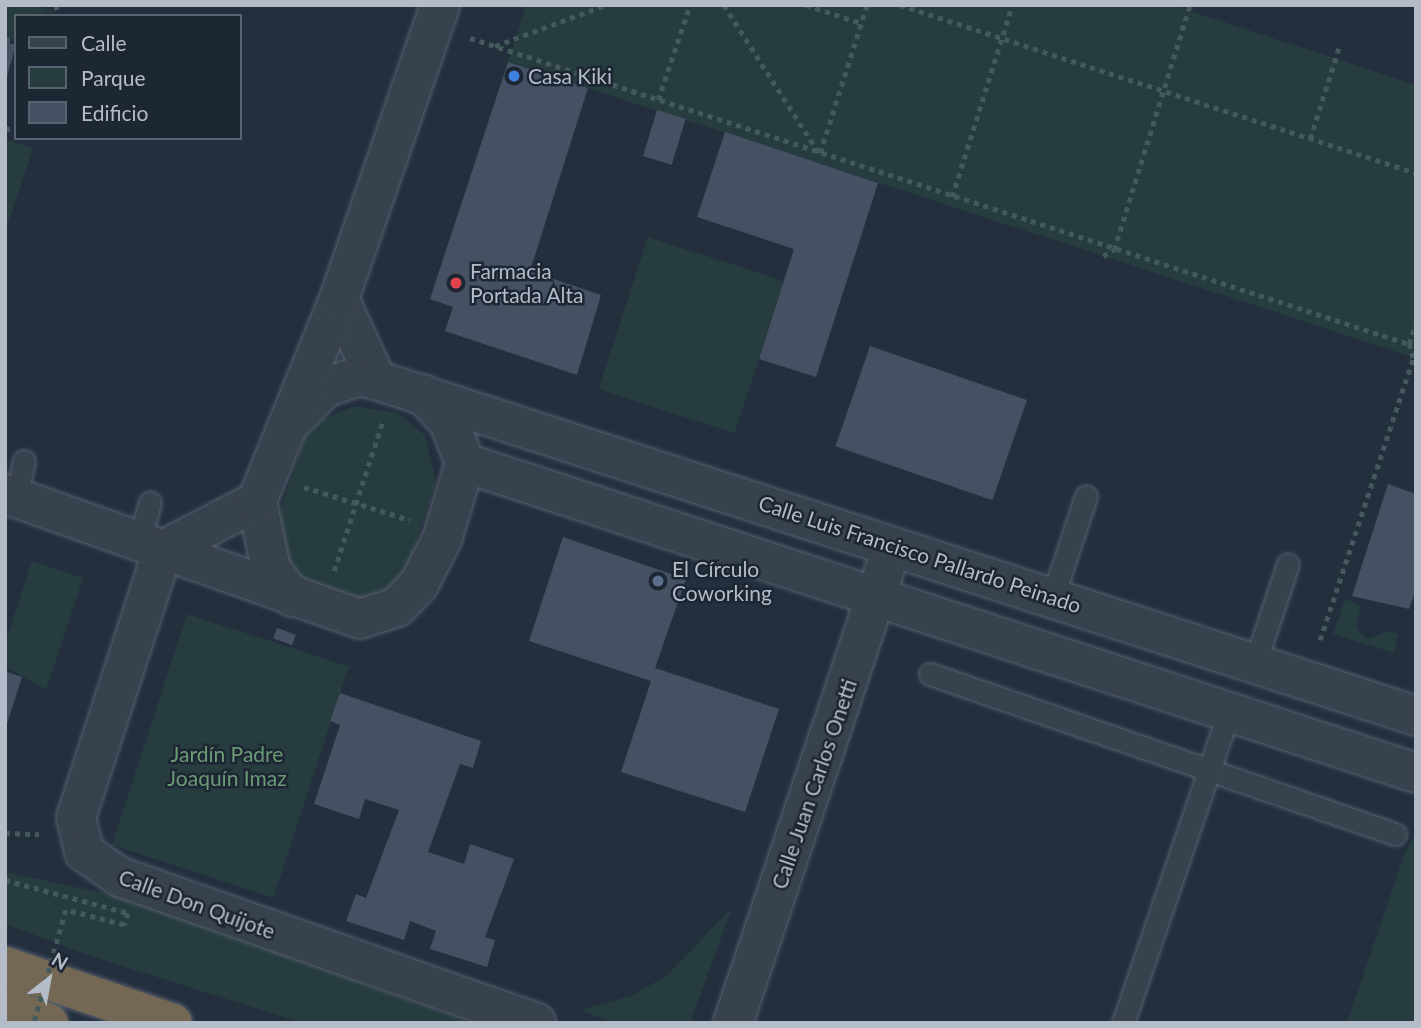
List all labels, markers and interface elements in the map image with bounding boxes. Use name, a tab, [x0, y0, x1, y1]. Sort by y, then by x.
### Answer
legend	[14, 14, 242, 140]
text: Calle	[81, 30, 126, 55]
place label: Casa Kiki	[528, 63, 612, 89]
text: Parque	[81, 65, 146, 90]
marker: Casa Kiki	[506, 68, 522, 84]
text: Edificio	[81, 100, 148, 125]
place label: Farmacia Portada Alta	[470, 258, 584, 308]
marker: Farmacia Portada Alta	[448, 275, 464, 291]
street label: Calle Luis Francisco Pallardo Peinado	[756, 490, 1084, 618]
place label: El Círculo Coworking	[672, 556, 772, 606]
marker: El Círculo Coworking	[650, 573, 666, 589]
street label: Calle Juan Carlos Onetti	[766, 675, 862, 893]
park label: Jardín Padre Joaquín Imaz	[167, 741, 287, 791]
street label: Calle Don Quijote	[115, 864, 279, 944]
north arrow	[14, 944, 84, 1014]
text: N	[48, 947, 72, 974]

